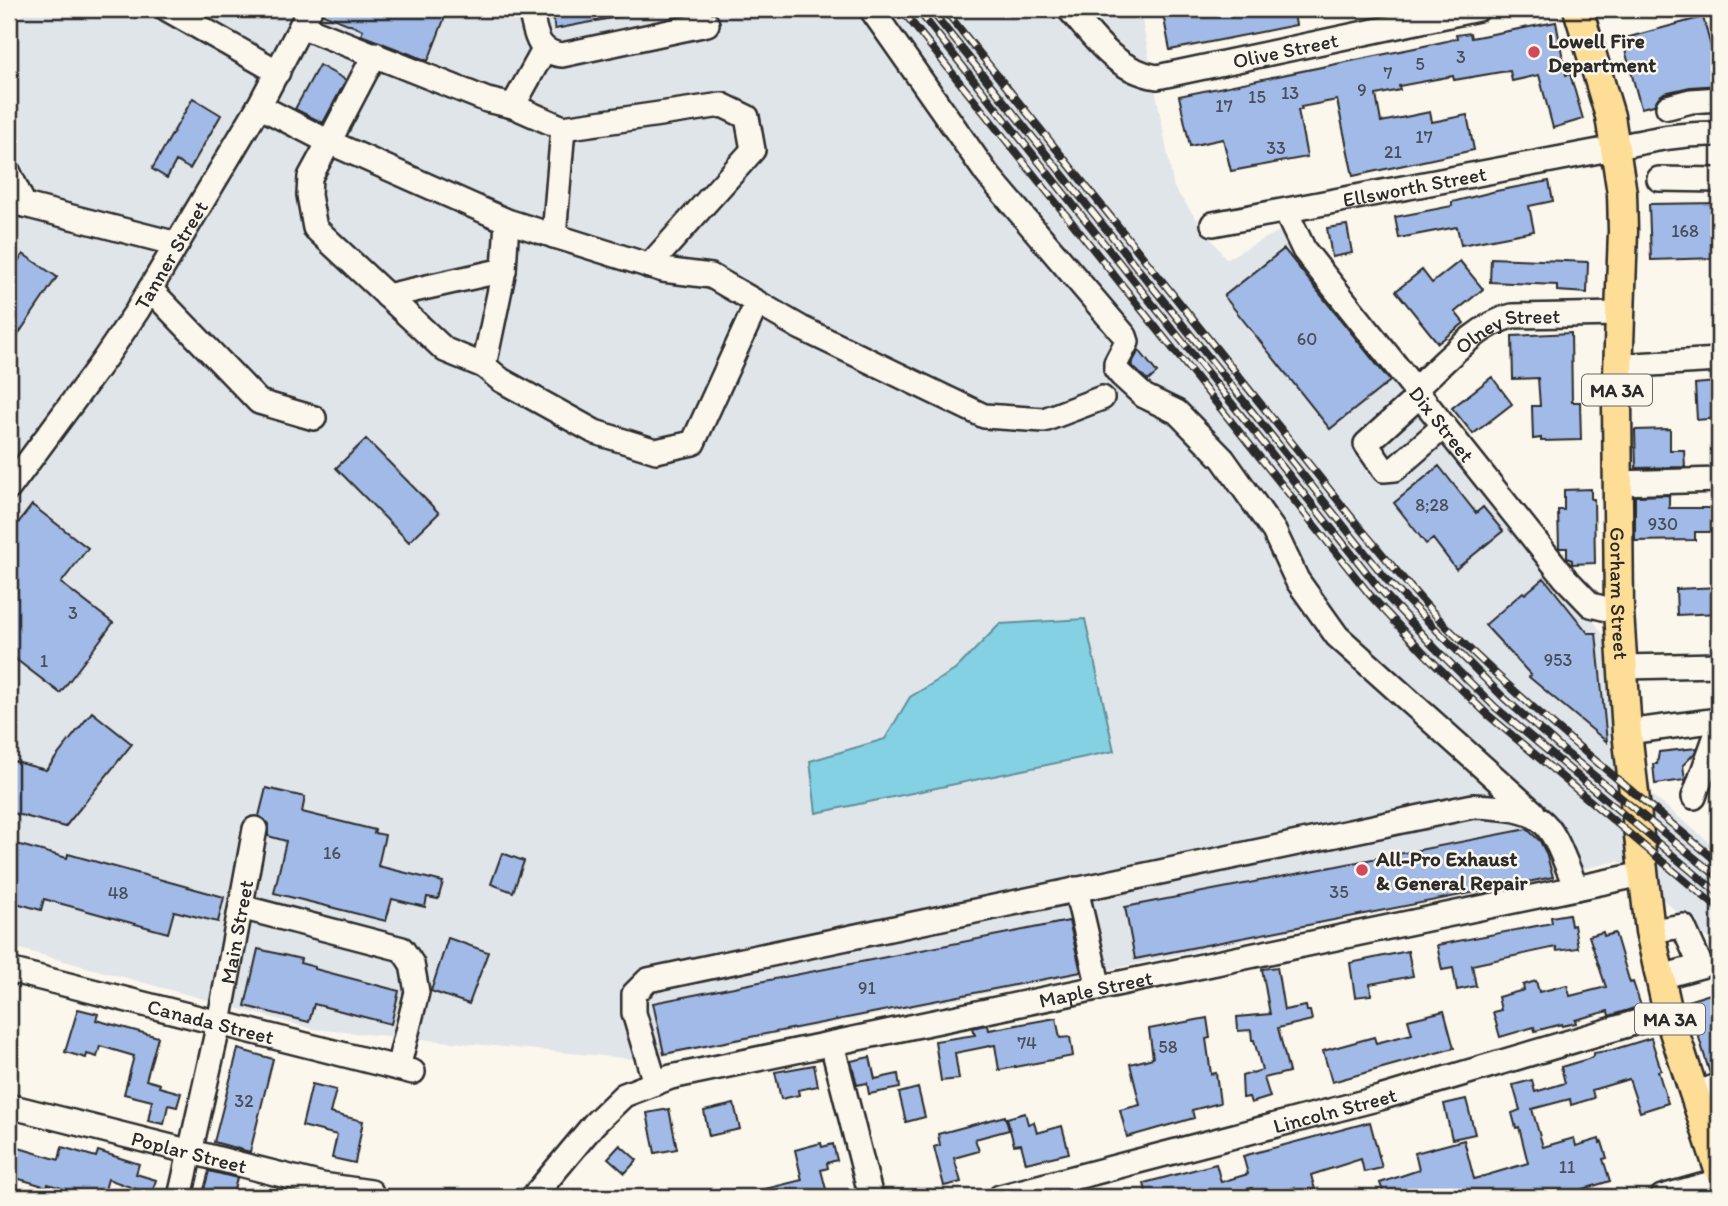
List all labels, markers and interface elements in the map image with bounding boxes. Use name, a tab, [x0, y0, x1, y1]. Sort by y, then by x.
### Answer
street label: Olive Street	[1230, 26, 1340, 73]
place label: Lowell Fire Department	[1548, 28, 1656, 78]
marker: Lowell Fire Department	[1526, 44, 1542, 60]
house number: 3	[1456, 46, 1466, 68]
house number: 5	[1415, 53, 1425, 75]
house number: 7	[1384, 62, 1393, 84]
house number: 9	[1357, 79, 1367, 101]
house number: 13	[1281, 82, 1299, 104]
house number: 15	[1248, 86, 1266, 108]
house number: 17	[1215, 95, 1233, 117]
house number: 17	[1415, 126, 1433, 148]
house number: 33	[1266, 137, 1286, 159]
house number: 21	[1384, 141, 1402, 163]
street label: Ellsworth Street	[1340, 160, 1488, 212]
street label: Tanner Street	[128, 196, 213, 314]
house number: 168	[1671, 220, 1699, 242]
street label: Olney Street	[1449, 303, 1561, 359]
house number: 60	[1297, 328, 1317, 350]
road number: MA 3A	[1582, 374, 1652, 406]
street label: Dix Street	[1404, 380, 1480, 467]
house number: 8;28	[1415, 494, 1449, 516]
house number: 930	[1648, 513, 1678, 535]
street label: Gorham Street	[1606, 527, 1635, 660]
house number: 3	[68, 602, 78, 624]
house number: 953	[1544, 649, 1573, 671]
house number: 1	[40, 650, 48, 672]
house number: 16	[323, 842, 341, 864]
place label: All-Pro Exhaust & General Repair	[1375, 846, 1528, 896]
marker: All-Pro Exhaust & General Repair	[1354, 862, 1370, 878]
street label: Main Street	[214, 878, 258, 986]
house number: 35	[1329, 881, 1349, 903]
house number: 48	[108, 882, 128, 904]
street label: Maple Street	[1037, 964, 1155, 1012]
house number: 91	[858, 977, 876, 999]
street label: Canada Street	[145, 993, 277, 1049]
road number: MA 3A	[1635, 1004, 1705, 1035]
house number: 74	[1017, 1032, 1037, 1054]
house number: 58	[1158, 1036, 1178, 1058]
street label: Lincoln Street	[1270, 1081, 1400, 1138]
house number: 32	[234, 1090, 254, 1112]
street label: Poplar Street	[129, 1125, 250, 1178]
house number: 11	[1559, 1156, 1575, 1178]

